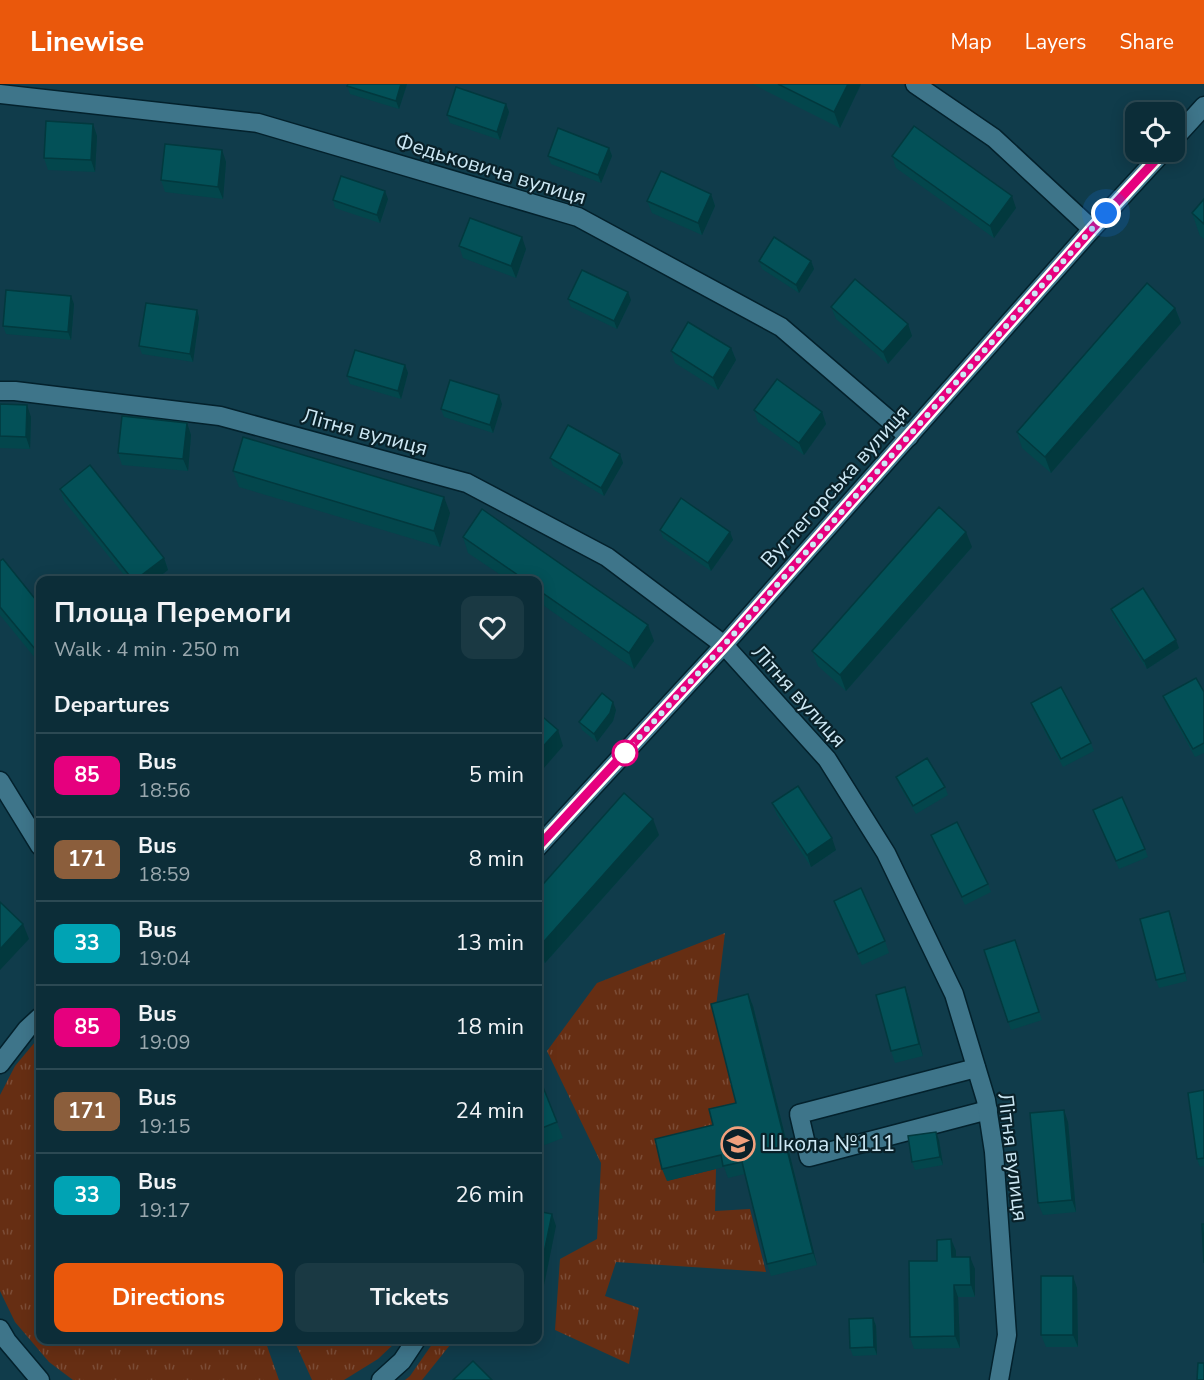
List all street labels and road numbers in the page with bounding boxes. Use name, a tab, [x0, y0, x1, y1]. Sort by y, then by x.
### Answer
street label: Федьковича вулиця	[392, 127, 590, 211]
street label: Вуглегорська вулиця	[754, 399, 916, 573]
street label: Літня вулиця	[299, 402, 431, 462]
street label: Літня вулиця	[745, 639, 853, 753]
street label: Літня вулиця	[991, 1091, 1035, 1223]

